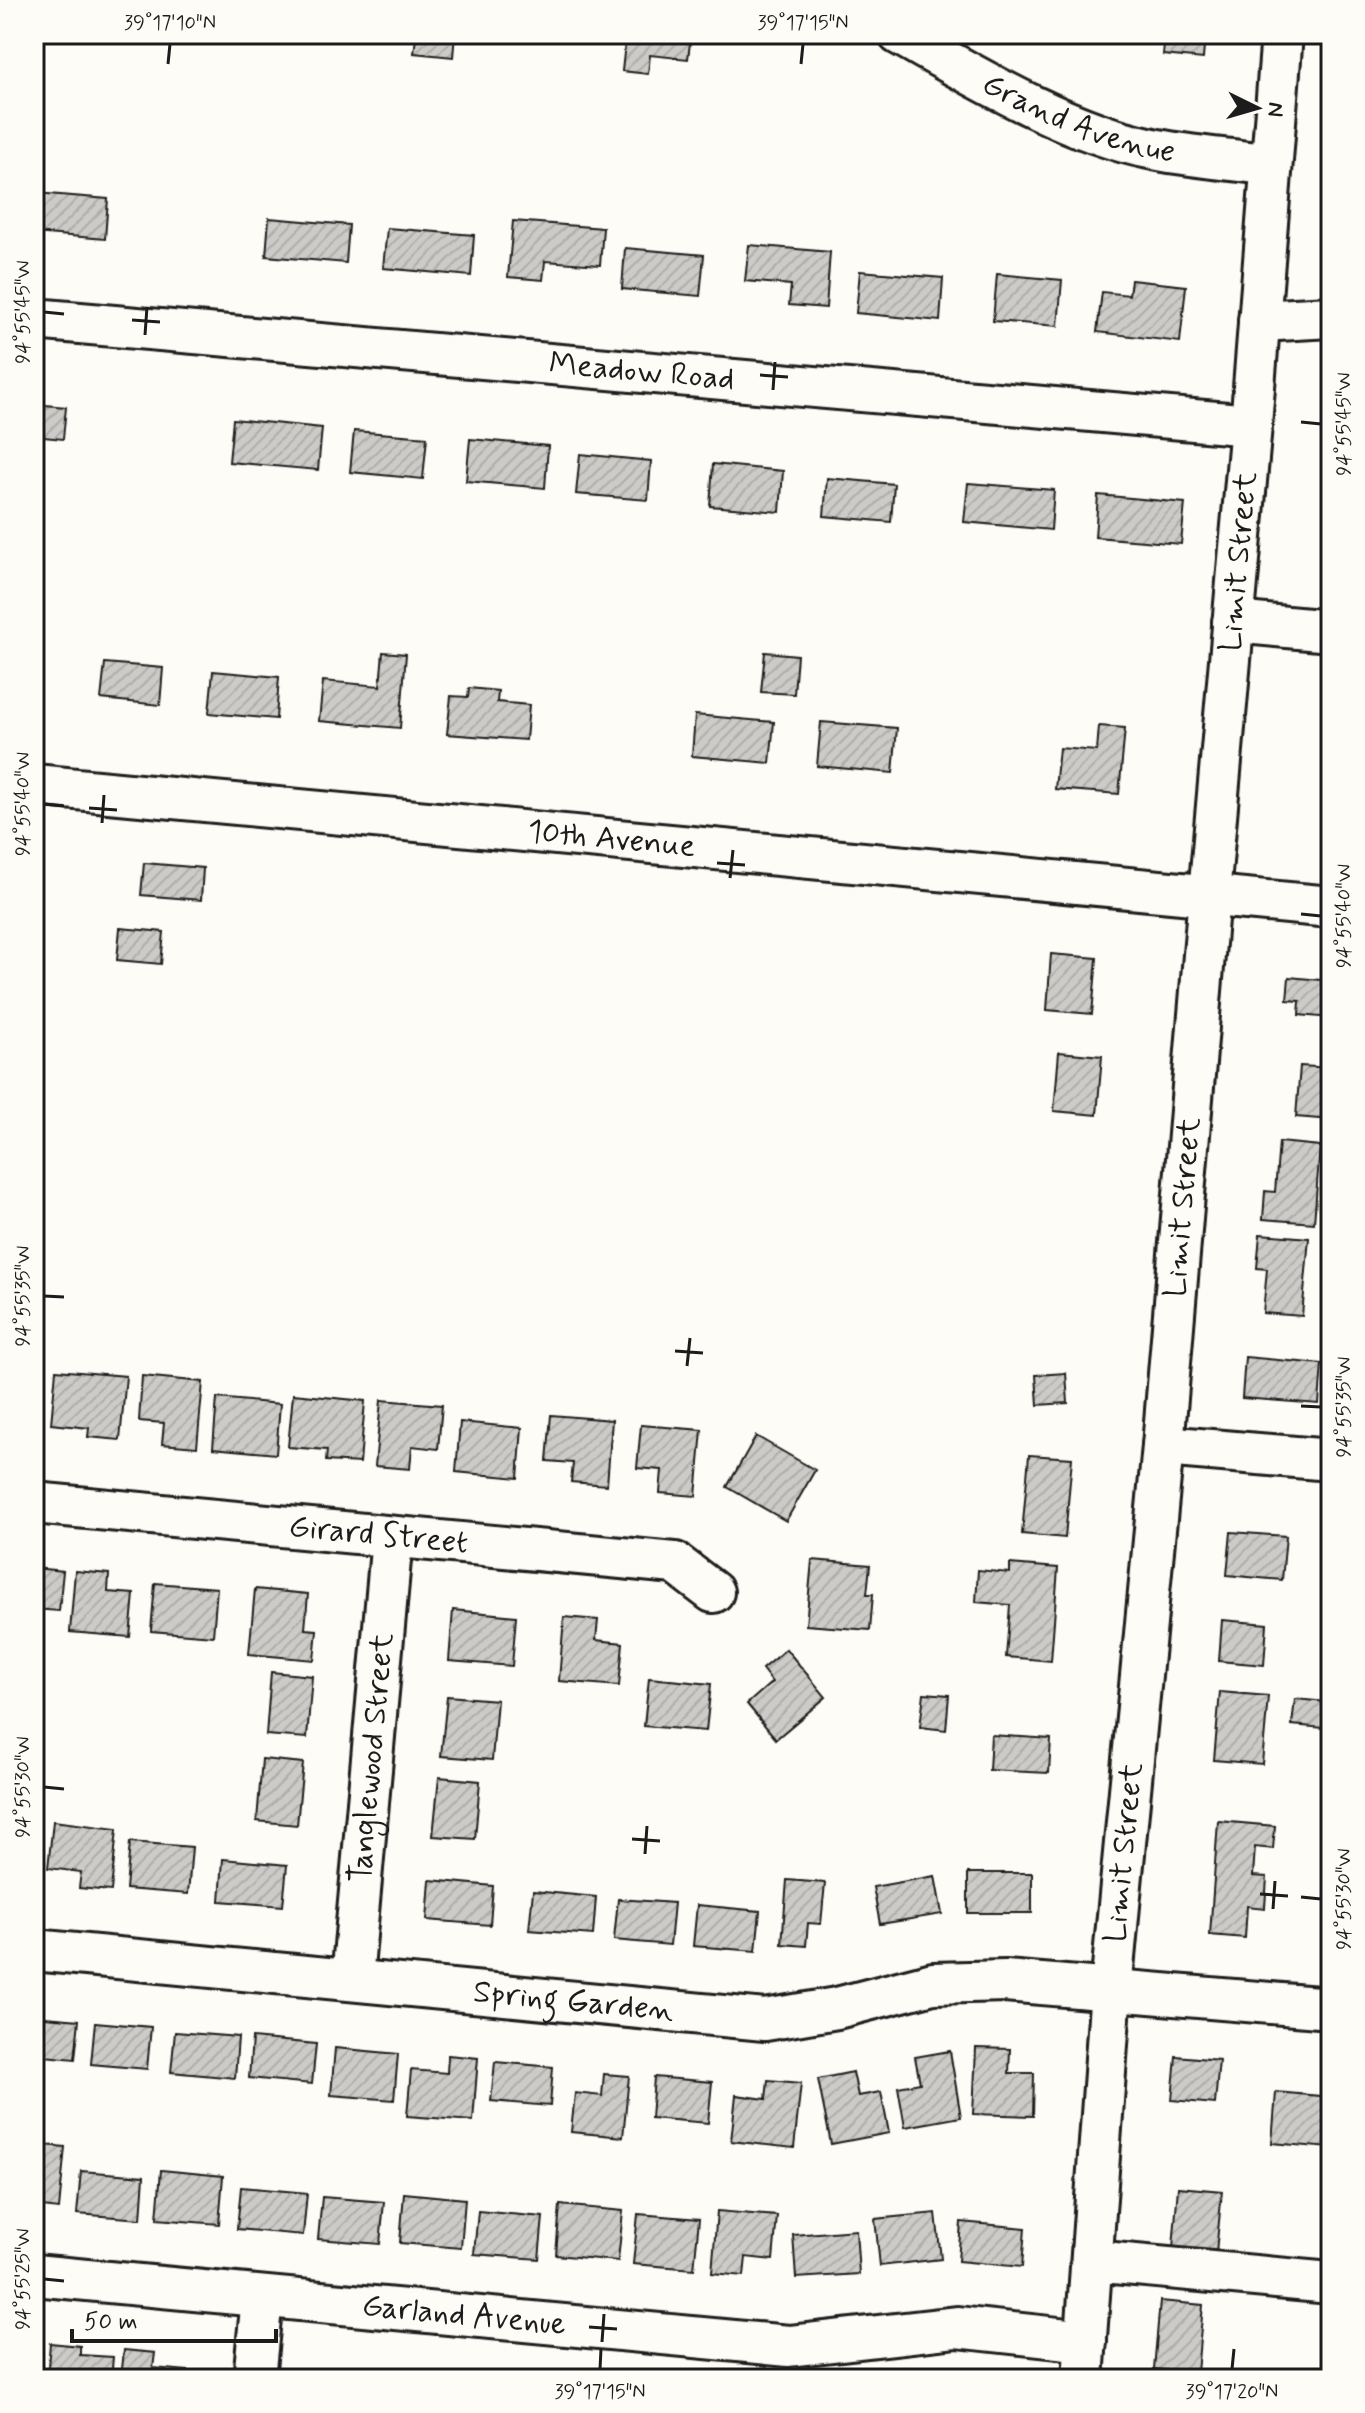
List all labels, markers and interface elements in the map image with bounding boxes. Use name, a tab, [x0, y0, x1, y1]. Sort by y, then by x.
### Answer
text: 39°17'10"N	[124, 10, 216, 37]
text: 39°17'15"N	[757, 10, 849, 37]
street label: Grand Avenue	[975, 63, 1178, 174]
north arrow	[1217, 68, 1297, 148]
text: N	[1260, 101, 1290, 118]
text: 94°55'45"W	[10, 260, 37, 364]
street label: Meadow Road	[547, 343, 736, 401]
text: 94°55'45"W	[1331, 372, 1358, 476]
street label: Limit Street	[1210, 470, 1268, 653]
text: 94°55'40"W	[10, 752, 37, 856]
street label: 10th Avenue	[526, 811, 697, 868]
text: 94°55'40"W	[1331, 864, 1358, 968]
street label: Limit Street	[1154, 1116, 1211, 1299]
text: 94°55'35"W	[10, 1246, 37, 1346]
text: 94°55'35"W	[1331, 1357, 1358, 1457]
street label: Girard Street	[287, 1506, 470, 1565]
street label: Tanglewood Street	[340, 1631, 404, 1885]
text: 94°55'30"W	[10, 1736, 37, 1838]
street label: Limit Street	[1095, 1761, 1154, 1944]
text: 94°55'30"W	[1331, 1848, 1358, 1950]
street label: Spring Garden	[471, 1971, 676, 2032]
text: 94°55'25"W	[10, 2228, 37, 2330]
street label: Garland Avenue	[360, 2285, 568, 2346]
scale bar	[72, 2293, 276, 2343]
text: 50 m	[84, 2307, 138, 2338]
text: 39°17'15"N	[554, 2379, 646, 2406]
text: 39°17'20"N	[1186, 2379, 1278, 2406]

